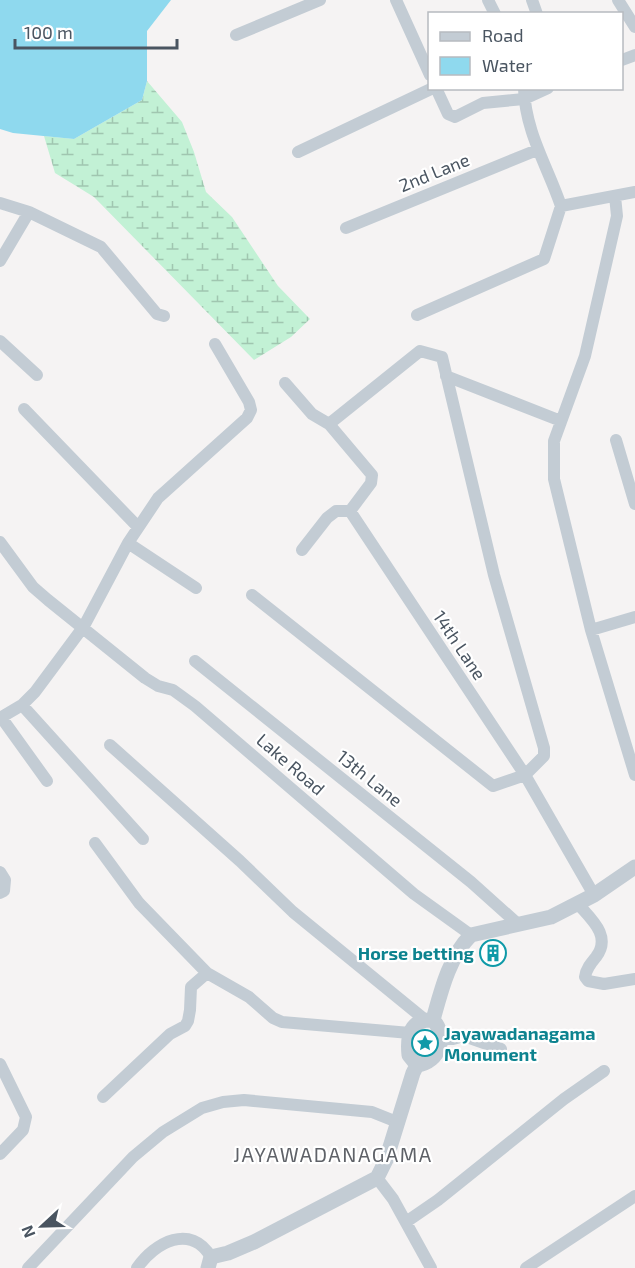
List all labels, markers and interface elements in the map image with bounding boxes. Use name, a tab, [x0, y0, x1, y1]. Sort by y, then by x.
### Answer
scale bar	[15, 12, 177, 50]
legend	[428, 12, 623, 90]
text: 100 m	[24, 21, 73, 43]
text: Road	[482, 24, 523, 46]
text: Water	[482, 54, 532, 76]
street label: 2nd Lane	[395, 148, 473, 196]
street label: 14th Lane	[429, 606, 491, 684]
street label: Lake Road	[252, 728, 330, 800]
street label: 13th Lane	[333, 745, 407, 811]
building icon: Horse betting	[478, 938, 508, 968]
place label: Horse betting	[358, 942, 475, 964]
place label: Jayawadanagama Monument	[444, 1022, 596, 1065]
place icon: Jayawadanagama Monument	[410, 1028, 440, 1058]
district label: JAYAWADANAGAMA	[233, 1142, 433, 1166]
north arrow	[12, 1196, 72, 1256]
text: N	[17, 1223, 39, 1241]

